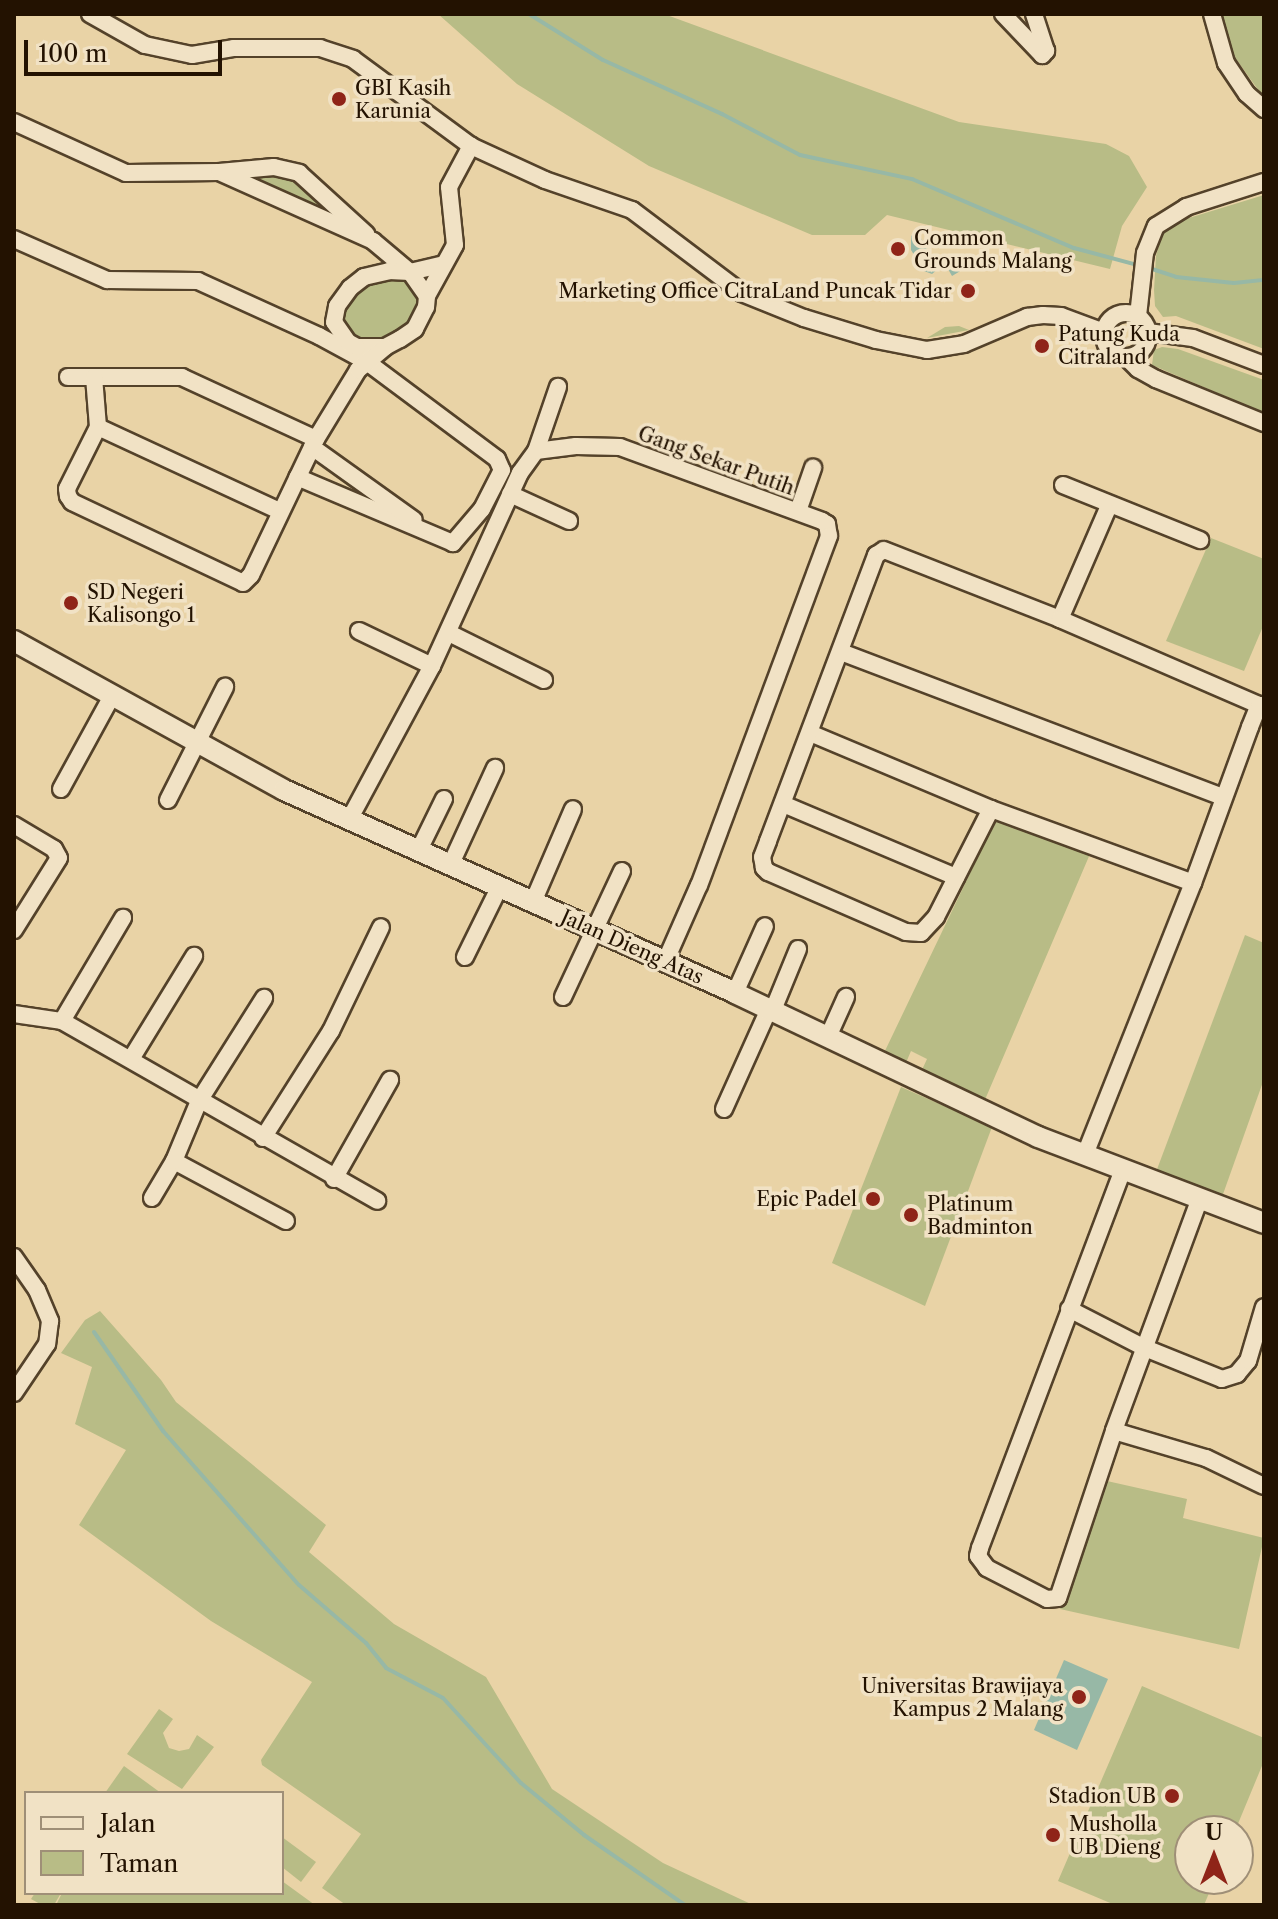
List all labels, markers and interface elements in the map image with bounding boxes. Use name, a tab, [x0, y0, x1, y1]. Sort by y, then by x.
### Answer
scale bar	[28, 24, 226, 74]
text: 100 m	[38, 39, 107, 68]
place label: GBI Kasih Karunia	[355, 76, 451, 123]
marker: GBI Kasih Karunia	[330, 90, 348, 108]
place label: Common Grounds Malang	[914, 226, 1072, 273]
marker: Common Grounds Malang	[889, 240, 907, 258]
place label: Marketing Office CitraLand Puncak Tidar	[558, 279, 952, 303]
marker: Marketing Office CitraLand Puncak Tidar	[959, 282, 977, 300]
place label: Patung Kuda Citraland	[1058, 322, 1180, 369]
marker: Patung Kuda Citraland	[1033, 337, 1051, 355]
street label: Gang Sekar Putih	[634, 422, 798, 500]
place label: SD Negeri Kalisongo 1	[87, 580, 195, 627]
marker: SD Negeri Kalisongo 1	[62, 594, 80, 612]
street label: Jalan Dieng Atas	[557, 905, 707, 989]
place label: Epic Padel	[756, 1187, 857, 1211]
marker: Epic Padel	[864, 1190, 882, 1208]
place label: Platinum Badminton	[927, 1192, 1033, 1239]
marker: Platinum Badminton	[902, 1206, 920, 1224]
place label: Universitas Brawijaya Kampus 2 Malang	[862, 1674, 1063, 1721]
marker: Universitas Brawijaya Kampus 2 Malang	[1070, 1688, 1088, 1706]
place label: Stadion UB	[1049, 1784, 1156, 1808]
marker: Stadion UB	[1163, 1787, 1181, 1805]
legend	[24, 1791, 284, 1895]
text: Jalan	[100, 1809, 156, 1838]
place label: Musholla UB Dieng	[1069, 1812, 1160, 1859]
north arrow	[1174, 1815, 1254, 1895]
text: U	[1205, 1819, 1223, 1846]
marker: Musholla UB Dieng	[1044, 1826, 1062, 1844]
text: Taman	[100, 1849, 178, 1878]

